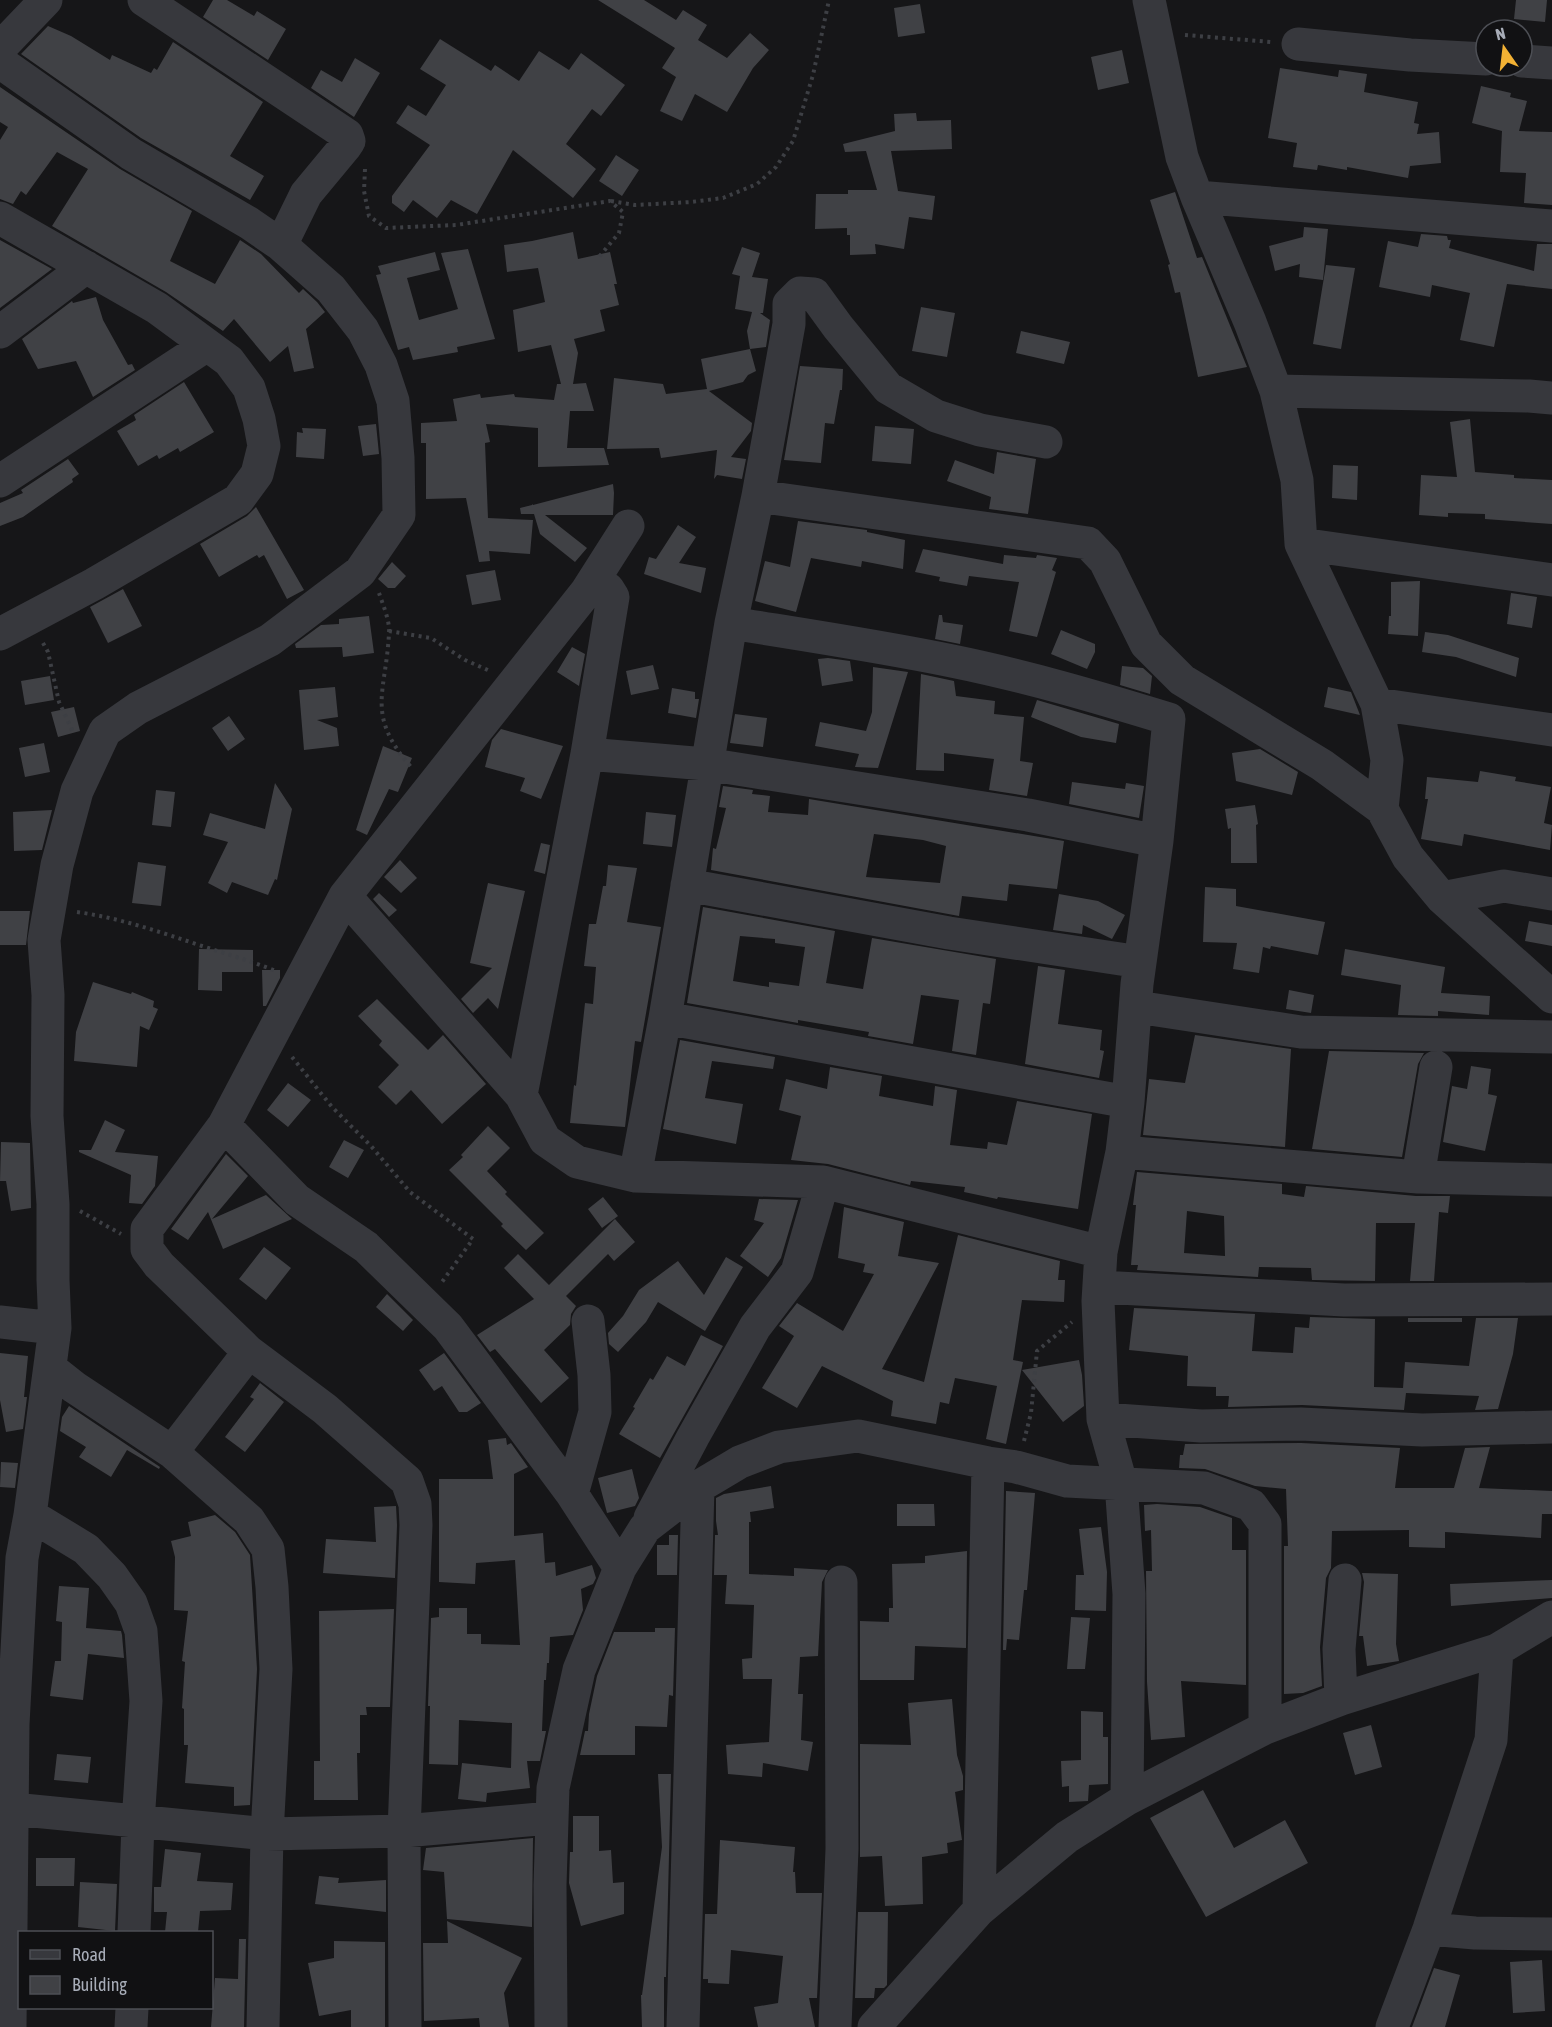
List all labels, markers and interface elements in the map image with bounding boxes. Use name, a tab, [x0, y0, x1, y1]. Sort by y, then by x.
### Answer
north arrow	[1474, 18, 1534, 78]
text: N	[1494, 24, 1507, 43]
legend	[18, 1931, 213, 2009]
text: Road	[72, 1944, 106, 1965]
text: Building	[72, 1974, 127, 1995]

